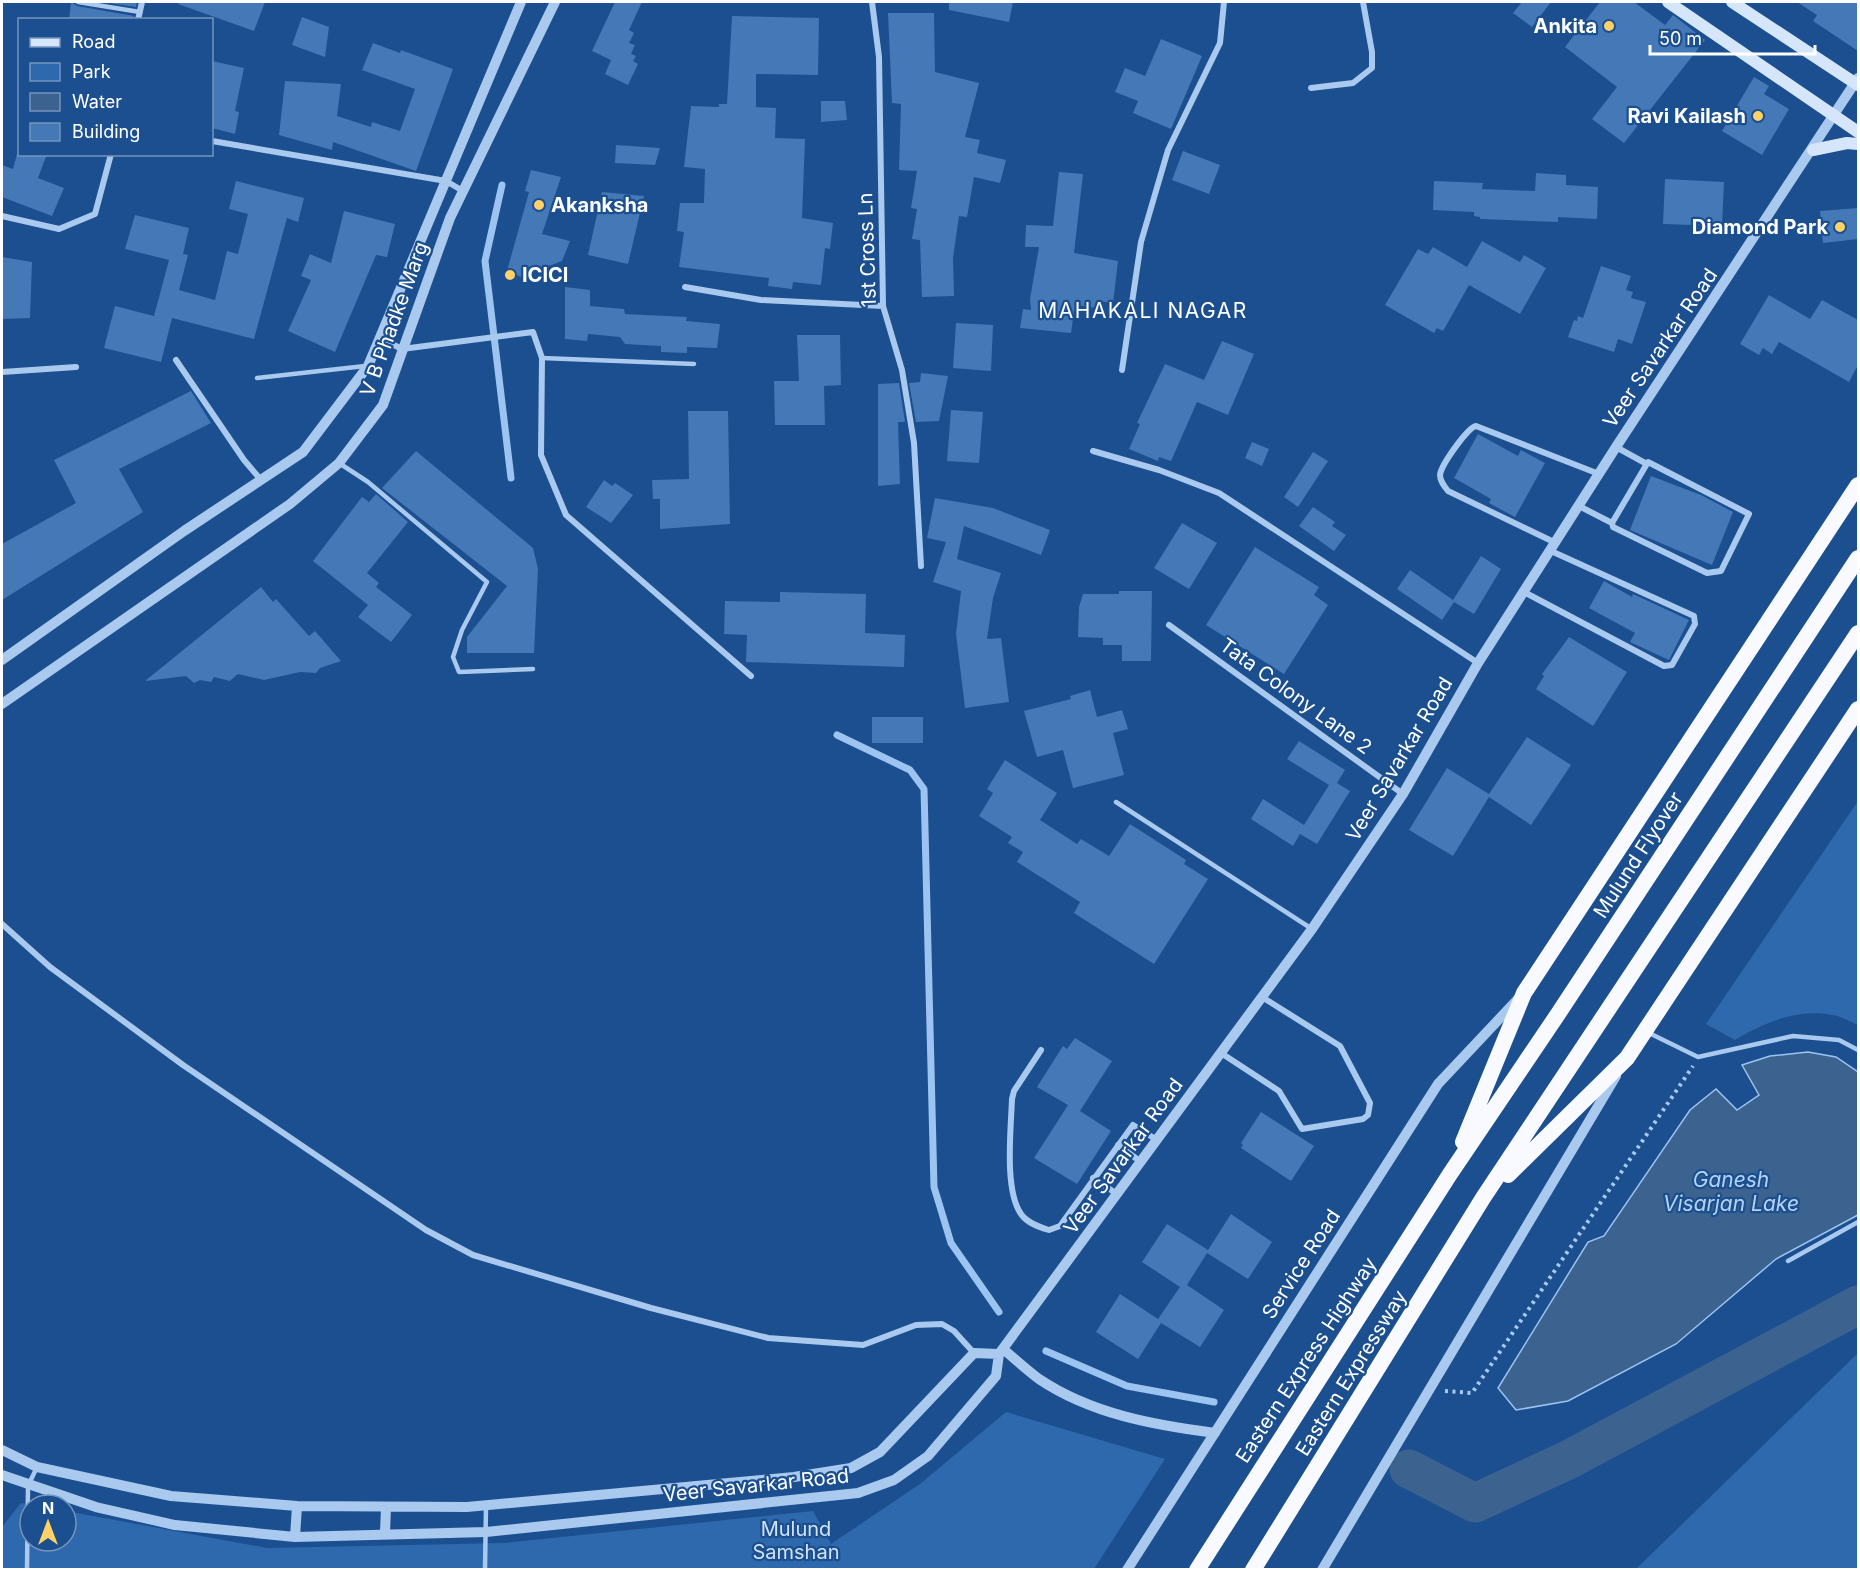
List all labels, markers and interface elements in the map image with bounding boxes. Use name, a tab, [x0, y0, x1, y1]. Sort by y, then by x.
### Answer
place label: Ankita	[1534, 14, 1597, 38]
legend	[18, 18, 213, 156]
scale bar	[1650, 18, 1815, 56]
marker: Ankita	[1602, 19, 1616, 33]
text: 50 m	[1659, 28, 1702, 49]
text: Road	[72, 31, 115, 52]
text: Park	[72, 61, 111, 82]
text: Water	[72, 91, 122, 112]
place label: Ravi Kailash	[1627, 104, 1746, 128]
marker: Ravi Kailash	[1751, 109, 1765, 123]
text: Building	[72, 121, 140, 142]
street label: 1st Cross Ln	[853, 192, 881, 308]
place label: Akanksha	[551, 193, 648, 217]
marker: Akanksha	[532, 198, 546, 212]
place label: Diamond Park	[1692, 215, 1828, 239]
marker: Diamond Park	[1833, 220, 1847, 234]
street label: V B Phadke Marg	[355, 238, 433, 400]
place label: ICICI	[522, 263, 568, 287]
street label: Veer Savarkar Road	[1598, 264, 1722, 432]
marker: ICICI	[503, 268, 517, 282]
district label: MAHAKALI NAGAR	[1038, 298, 1248, 323]
street label: Tata Colony Lane 2	[1215, 633, 1377, 759]
street label: Veer Savarkar Road	[1341, 673, 1457, 845]
street label: Mulund Flyover	[1588, 787, 1688, 923]
street label: Veer Savarkar Road	[1058, 1073, 1188, 1239]
water label: Ganesh Visarjan Lake	[1663, 1167, 1799, 1216]
street label: Service Road	[1257, 1205, 1345, 1323]
street label: Eastern Express Highway	[1231, 1253, 1381, 1467]
street label: Eastern Expressway	[1290, 1286, 1412, 1460]
street label: Veer Savarkar Road	[662, 1463, 850, 1507]
north arrow	[18, 1493, 78, 1553]
text: N	[42, 1498, 54, 1518]
park label: Mulund Samshan	[752, 1517, 840, 1564]

